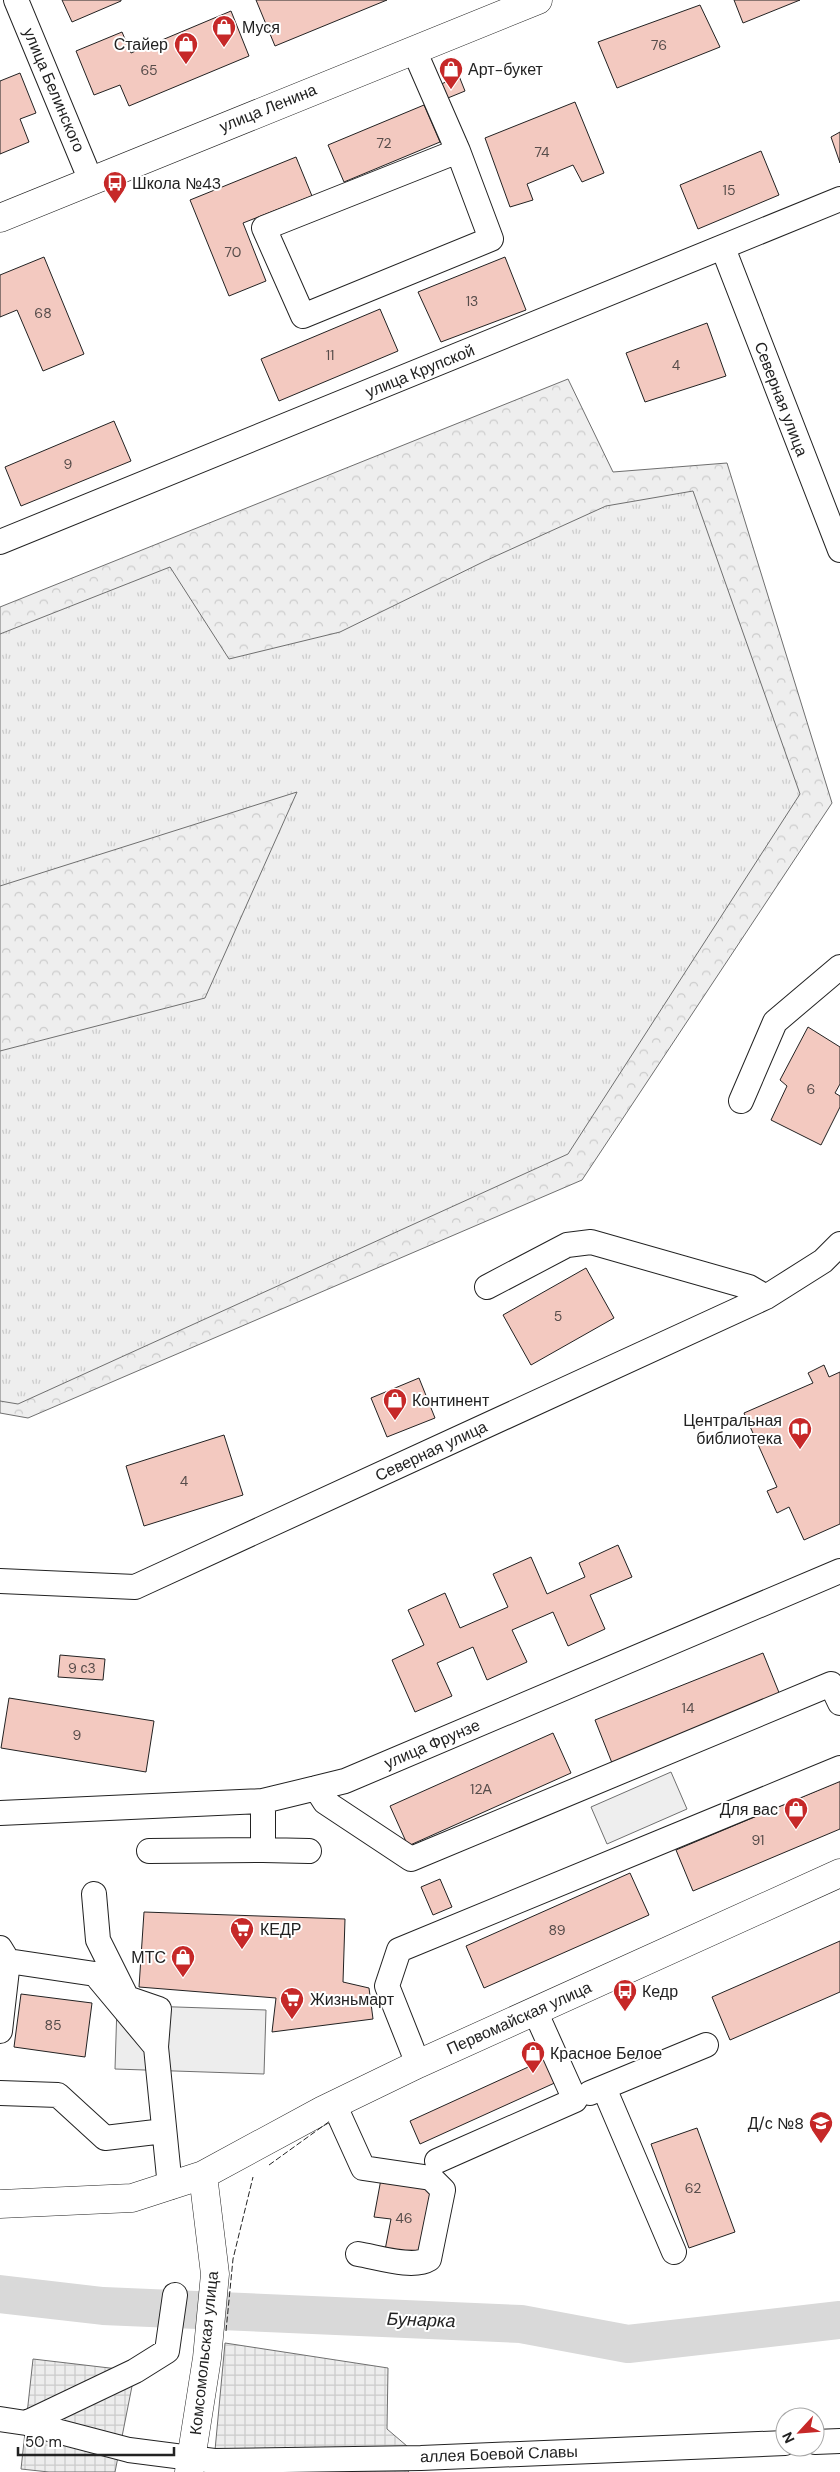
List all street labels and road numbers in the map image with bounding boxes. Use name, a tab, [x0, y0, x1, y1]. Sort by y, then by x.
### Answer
street label: улица Белинского	[18, 25, 90, 155]
street label: улица Ленина	[216, 79, 320, 137]
street label: Северная улица	[749, 339, 813, 459]
street label: улица Крупской	[362, 340, 478, 402]
street label: Северная улица	[372, 1416, 490, 1486]
street label: улица Фрунзе	[381, 1714, 483, 1774]
street label: Первомайская улица	[443, 1977, 595, 2059]
street label: Комсомольская улица	[185, 2270, 223, 2436]
street label: аллея Боевой Славы	[420, 2441, 578, 2467]

